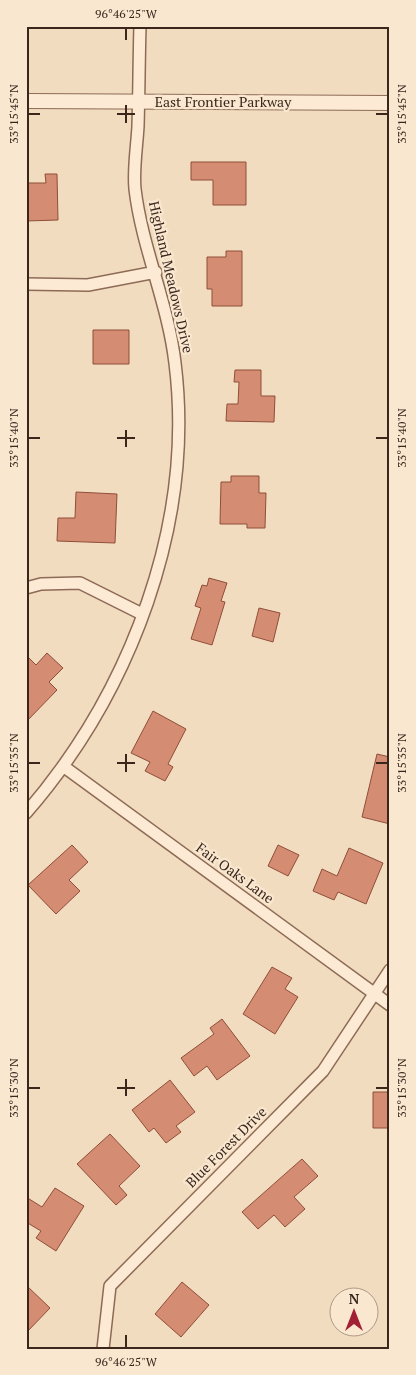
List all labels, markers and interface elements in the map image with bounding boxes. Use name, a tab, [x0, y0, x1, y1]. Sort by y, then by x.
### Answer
text: 96°46'25"W	[95, 6, 158, 21]
text: 33°15'45"N	[6, 84, 21, 144]
text: 33°15'45"N	[394, 84, 409, 144]
street label: East Frontier Parkway	[155, 92, 292, 111]
street label: Highland Meadows Drive	[145, 199, 198, 355]
text: 33°15'40"N	[6, 408, 21, 468]
text: 33°15'40"N	[394, 408, 409, 468]
text: 33°15'35"N	[6, 733, 21, 793]
text: 33°15'35"N	[394, 733, 409, 793]
street label: Fair Oaks Lane	[193, 838, 278, 907]
text: 33°15'30"N	[6, 1058, 21, 1118]
text: 33°15'30"N	[394, 1058, 409, 1118]
street label: Blue Forest Drive	[181, 1102, 270, 1191]
north arrow	[328, 1288, 378, 1338]
text: N	[349, 1289, 360, 1308]
text: 96°46'25"W	[95, 1354, 158, 1369]

